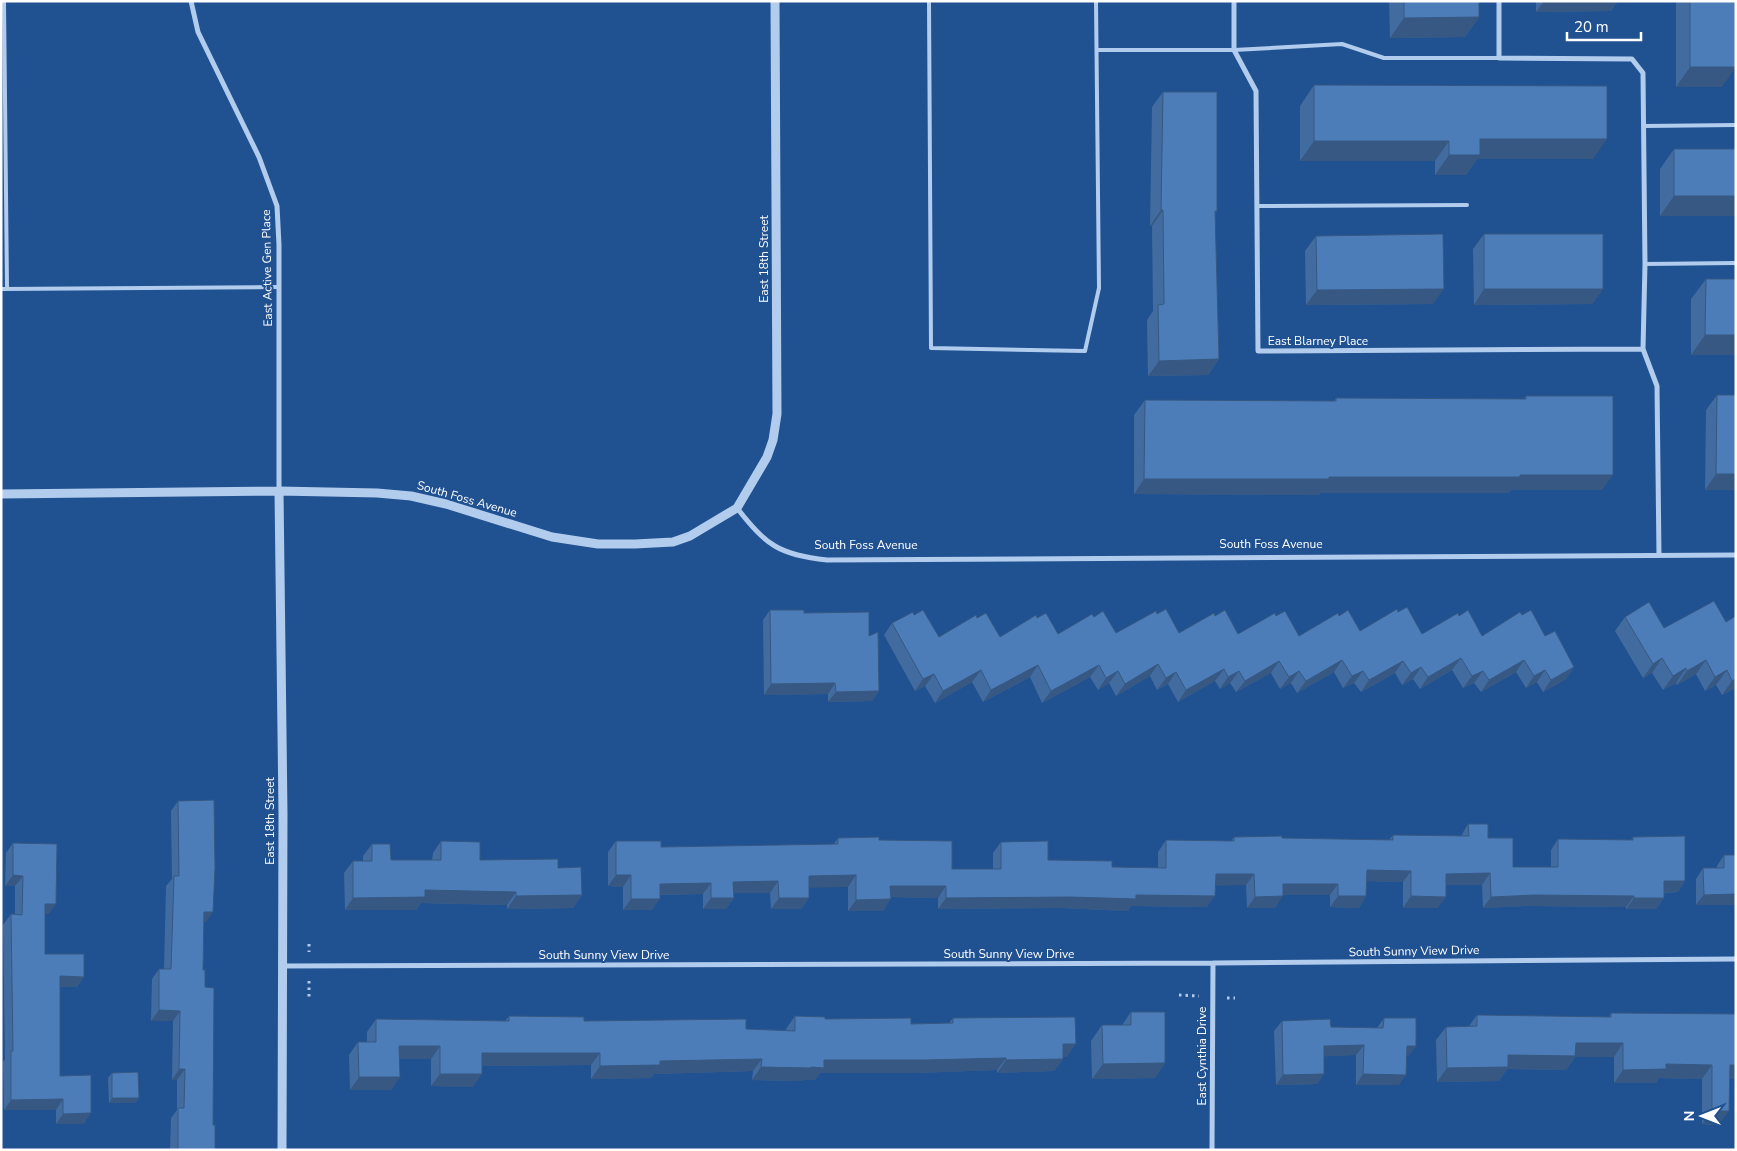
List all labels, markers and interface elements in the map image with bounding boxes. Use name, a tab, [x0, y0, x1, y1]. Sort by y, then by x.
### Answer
scale bar	[1567, 10, 1641, 42]
text: 20 m	[1574, 17, 1609, 37]
street label: East Active Gen Place	[258, 209, 276, 327]
street label: East 18th Street	[756, 214, 772, 303]
street label: East Blarney Place	[1268, 333, 1368, 349]
street label: South Foss Avenue	[415, 477, 519, 521]
street label: South Foss Avenue	[1219, 536, 1323, 552]
street label: South Foss Avenue	[814, 537, 918, 553]
street label: East 18th Street	[262, 776, 278, 865]
street label: South Sunny View Drive	[1348, 942, 1480, 960]
street label: South Sunny View Drive	[944, 946, 1074, 962]
street label: South Sunny View Drive	[539, 947, 669, 963]
street label: East Cynthia Drive	[1194, 1007, 1210, 1105]
north arrow	[1677, 1091, 1727, 1141]
text: N	[1680, 1111, 1699, 1121]

